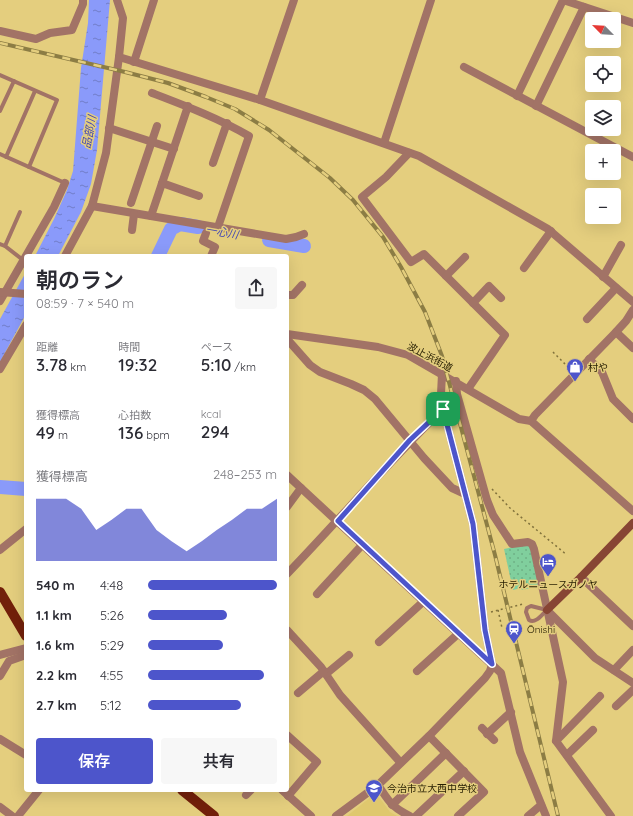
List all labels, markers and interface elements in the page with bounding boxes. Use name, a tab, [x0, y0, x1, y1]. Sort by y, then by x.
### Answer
north arrow	[585, 12, 621, 48]
map controls	[585, 12, 621, 224]
button: locate	[585, 56, 621, 92]
button: layers	[585, 100, 621, 136]
water label: 品部川	[79, 113, 99, 150]
button: +	[585, 144, 621, 180]
button: −	[585, 188, 621, 224]
water label: 一心川	[205, 222, 240, 242]
text: 朝のラン	[36, 266, 124, 294]
button: share	[235, 267, 277, 309]
text: 08:59 · 7 × 540 m	[36, 295, 134, 311]
text: 距離	[36, 340, 58, 354]
text: 時間	[118, 340, 140, 354]
text: ペース	[201, 340, 233, 354]
street label: 波止浜街道	[405, 340, 455, 374]
text: 3.78	[36, 354, 67, 375]
text: 19:32	[118, 354, 157, 375]
text: 5:10	[201, 354, 231, 375]
shop icon: 村や	[565, 357, 585, 382]
text: km	[67, 360, 86, 374]
text: /km	[231, 360, 256, 374]
place label: 村や	[588, 361, 608, 374]
pin	[426, 392, 460, 426]
icon: arrive	[432, 398, 454, 420]
text: kcal	[201, 407, 221, 421]
text: 獲得標高	[36, 408, 80, 422]
text: 心拍数	[118, 408, 151, 422]
text: 294	[201, 421, 230, 442]
text: 49	[36, 422, 55, 443]
text: 136	[118, 422, 143, 443]
text: m	[55, 428, 68, 442]
text: bpm	[143, 428, 170, 442]
text: 248–253 m	[213, 466, 277, 482]
text: 獲得標高	[36, 468, 88, 484]
hotel icon: ホテルニュースガノヤ	[538, 552, 558, 577]
text: 540 m	[36, 577, 75, 593]
text: 4:48	[100, 577, 123, 593]
place label: ホテルニュースガノヤ	[498, 578, 598, 591]
text: 1.1 km	[36, 607, 72, 623]
text: 5:26	[100, 607, 124, 623]
station icon: Ōnishi	[504, 619, 524, 644]
place label: Ōnishi	[527, 623, 555, 636]
text: 1.6 km	[36, 637, 75, 653]
text: 5:29	[100, 637, 124, 653]
text: 2.2 km	[36, 667, 77, 683]
text: 4:55	[100, 667, 123, 683]
text: 2.7 km	[36, 697, 77, 713]
text: 5:12	[100, 697, 122, 713]
button: 保存	[36, 738, 153, 784]
button: 共有	[161, 738, 277, 784]
school or university icon: 今治市立大西中学校	[364, 778, 384, 803]
place label: 今治市立大西中学校	[387, 782, 477, 795]

